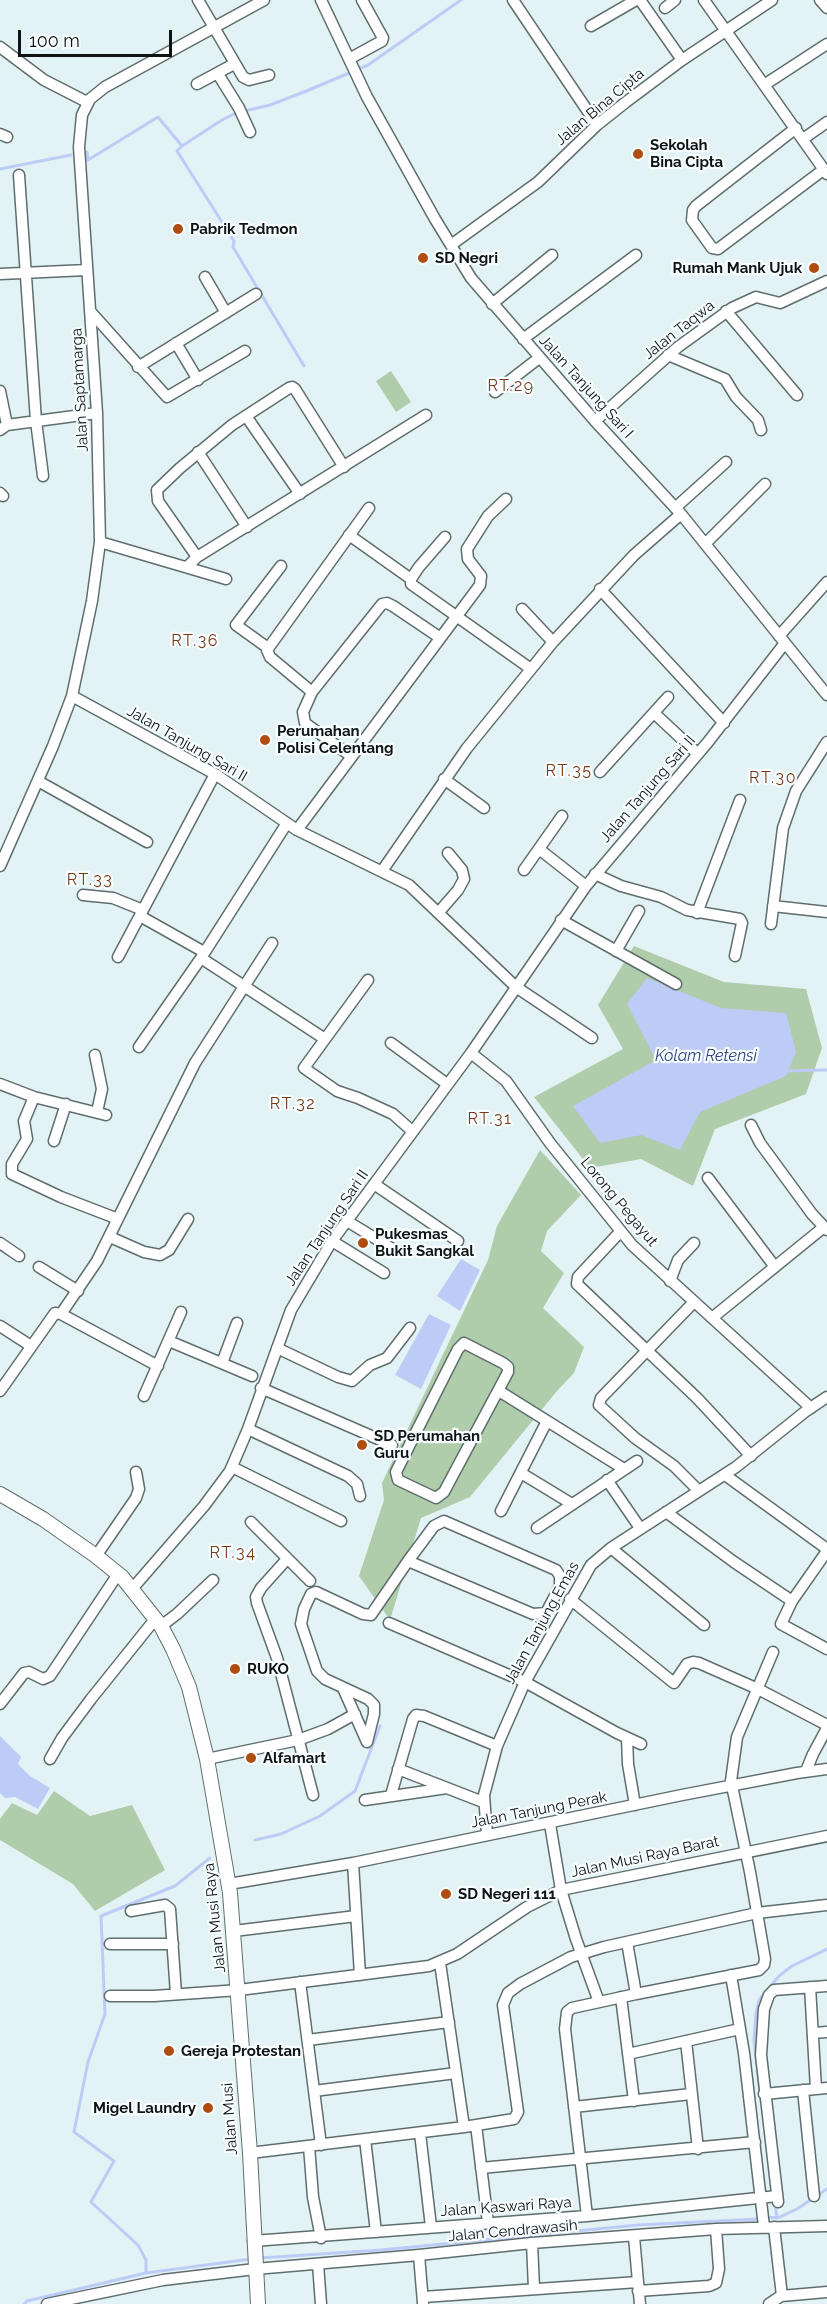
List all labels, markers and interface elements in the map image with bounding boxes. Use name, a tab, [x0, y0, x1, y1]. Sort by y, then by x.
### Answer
scale bar	[21, 18, 176, 56]
text: 100 m	[29, 30, 80, 51]
street label: Jalan Bina Cipta	[552, 65, 648, 149]
place label: Sekolah Bina Cipta	[650, 136, 723, 171]
marker: Sekolah Bina Cipta	[631, 147, 645, 161]
place label: Pabrik Tedmon	[190, 220, 298, 238]
marker: Pabrik Tedmon	[171, 222, 185, 236]
place label: SD Negri	[435, 249, 498, 267]
marker: SD Negri	[416, 251, 430, 265]
place label: Rumah Mank Ujuk	[672, 259, 802, 277]
marker: Rumah Mank Ujuk	[807, 261, 821, 275]
street label: Jalan Taqwa	[640, 297, 718, 363]
street label: Jalan Saptamarga	[68, 328, 92, 452]
street label: Jalan Tanjung Sari I	[535, 332, 637, 442]
district label: RT.29	[487, 376, 535, 396]
district label: RT.36	[171, 631, 219, 651]
street label: Jalan Tanjung Sari II	[124, 702, 250, 786]
place label: Perumahan Polisi Celentang	[277, 722, 394, 757]
street label: Jalan Tanjung Sari II	[597, 732, 699, 846]
marker: Perumahan Polisi Celentang	[258, 733, 272, 747]
district label: RT.35	[546, 761, 592, 781]
district label: RT.30	[749, 768, 797, 788]
district label: RT.33	[67, 870, 113, 890]
water label: Kolam Retensi	[655, 1046, 757, 1066]
district label: RT.32	[270, 1094, 316, 1114]
district label: RT.31	[468, 1109, 512, 1129]
street label: Lorong Pegayut	[577, 1154, 661, 1250]
street label: Jalan Tanjung Sari II	[282, 1167, 372, 1289]
place label: Pukesmas Bukit Sangkal	[375, 1225, 474, 1260]
marker: Pukesmas Bukit Sangkal	[356, 1236, 370, 1250]
place label: SD Perumahan Guru	[374, 1427, 480, 1462]
marker: SD Perumahan Guru	[355, 1438, 369, 1452]
district label: RT.34	[210, 1543, 256, 1563]
street label: Jalan Tanjung Emas	[501, 1559, 583, 1687]
place label: RUKO	[247, 1660, 289, 1678]
marker: RUKO	[228, 1662, 242, 1676]
place label: Alfamart	[263, 1749, 326, 1767]
marker: Alfamart	[244, 1751, 258, 1765]
street label: Jalan Tanjung Perak	[470, 1788, 608, 1832]
street label: Jalan Musi Raya Barat	[569, 1833, 721, 1881]
street label: Jalan Musi Raya	[200, 1862, 230, 1974]
place label: SD Negeri 111	[458, 1885, 556, 1903]
marker: SD Negeri 111	[439, 1887, 453, 1901]
place label: Gereja Protestan	[181, 2042, 301, 2060]
marker: Gereja Protestan	[162, 2044, 176, 2058]
street label: Jalan Musi	[218, 2082, 242, 2156]
place label: Migel Laundry	[93, 2099, 196, 2117]
marker: Migel Laundry	[201, 2101, 215, 2115]
street label: Jalan Kaswari Raya	[440, 2193, 572, 2221]
street label: Jalan Cendrawasih	[448, 2216, 578, 2246]

